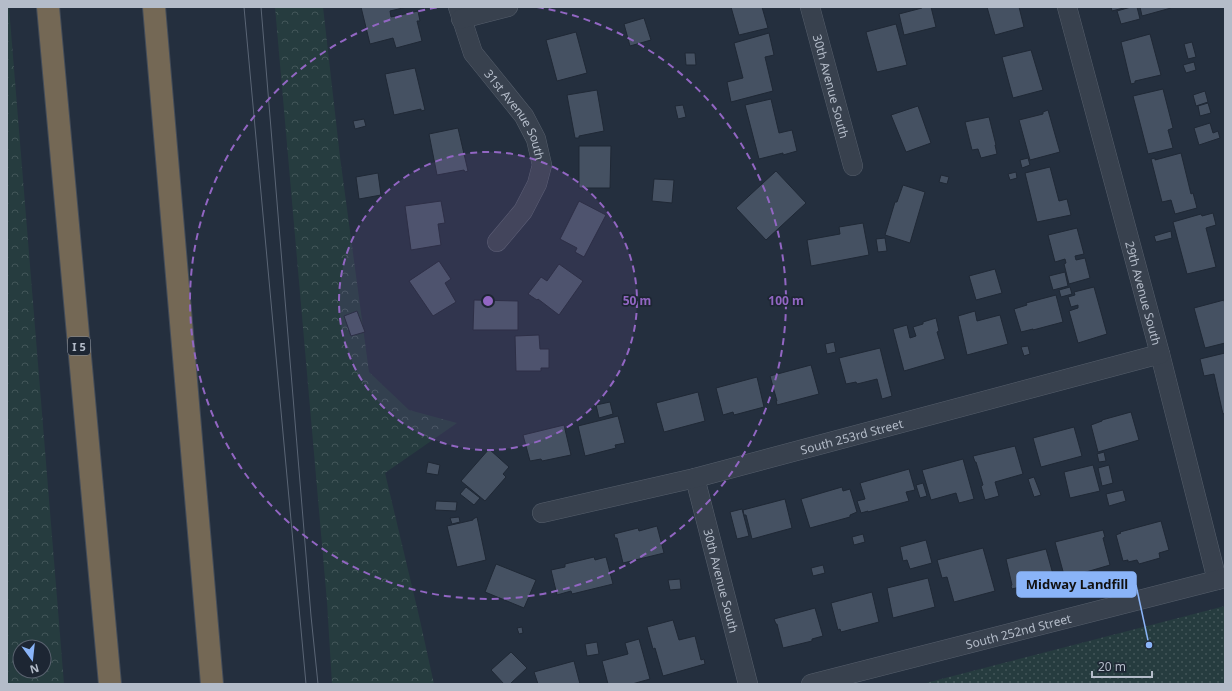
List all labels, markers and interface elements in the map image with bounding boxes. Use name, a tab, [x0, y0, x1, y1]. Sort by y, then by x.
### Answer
street label: 30th Avenue South	[809, 32, 854, 140]
street label: 31st Avenue South	[481, 65, 549, 162]
street label: 29th Avenue South	[1122, 239, 1166, 347]
text: 50 m	[623, 292, 651, 309]
text: 100 m	[768, 292, 804, 309]
centre of rings	[481, 294, 495, 308]
road number: I 5	[68, 337, 90, 355]
street label: South 253rd Street	[798, 414, 905, 458]
street label: 30th Avenue South	[700, 527, 743, 635]
callout: Midway Landfill	[1017, 572, 1136, 597]
text: Midway Landfill	[1026, 575, 1128, 593]
street label: South 252nd Street	[964, 609, 1074, 653]
north arrow	[12, 639, 52, 679]
scale bar	[1092, 653, 1152, 679]
text: 20 m	[1098, 658, 1126, 675]
text: N	[28, 661, 41, 678]

